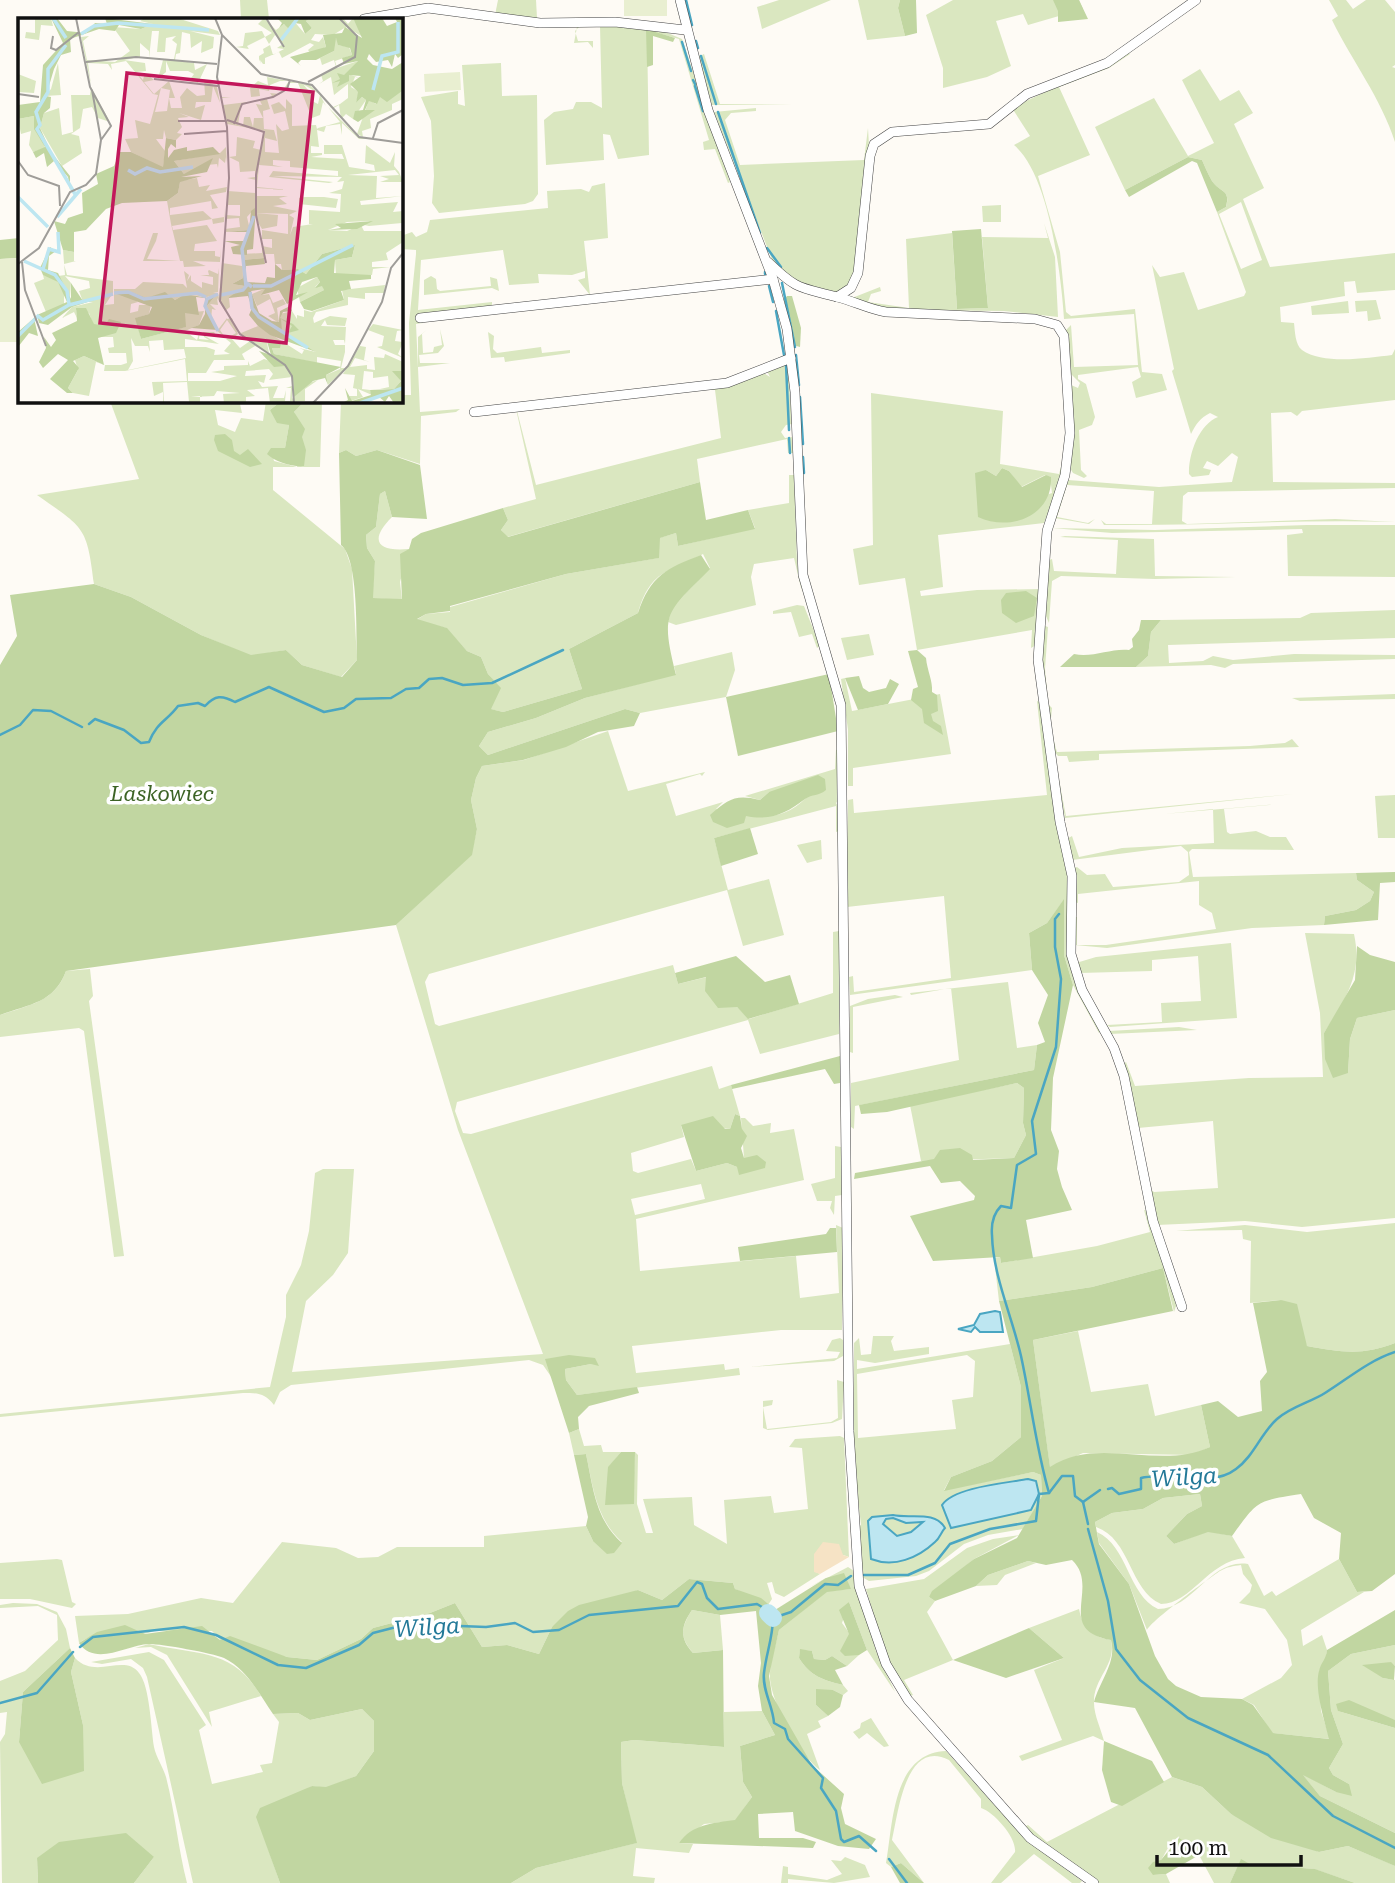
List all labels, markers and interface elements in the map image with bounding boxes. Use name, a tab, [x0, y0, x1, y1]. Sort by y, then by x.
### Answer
inset map	[18, 18, 402, 402]
park label: Laskowiec	[109, 782, 214, 806]
water label: Wilga	[1150, 1462, 1218, 1493]
water label: Wilga	[393, 1612, 461, 1643]
scale bar	[1157, 1824, 1300, 1868]
text: 100 m	[1168, 1836, 1228, 1860]

